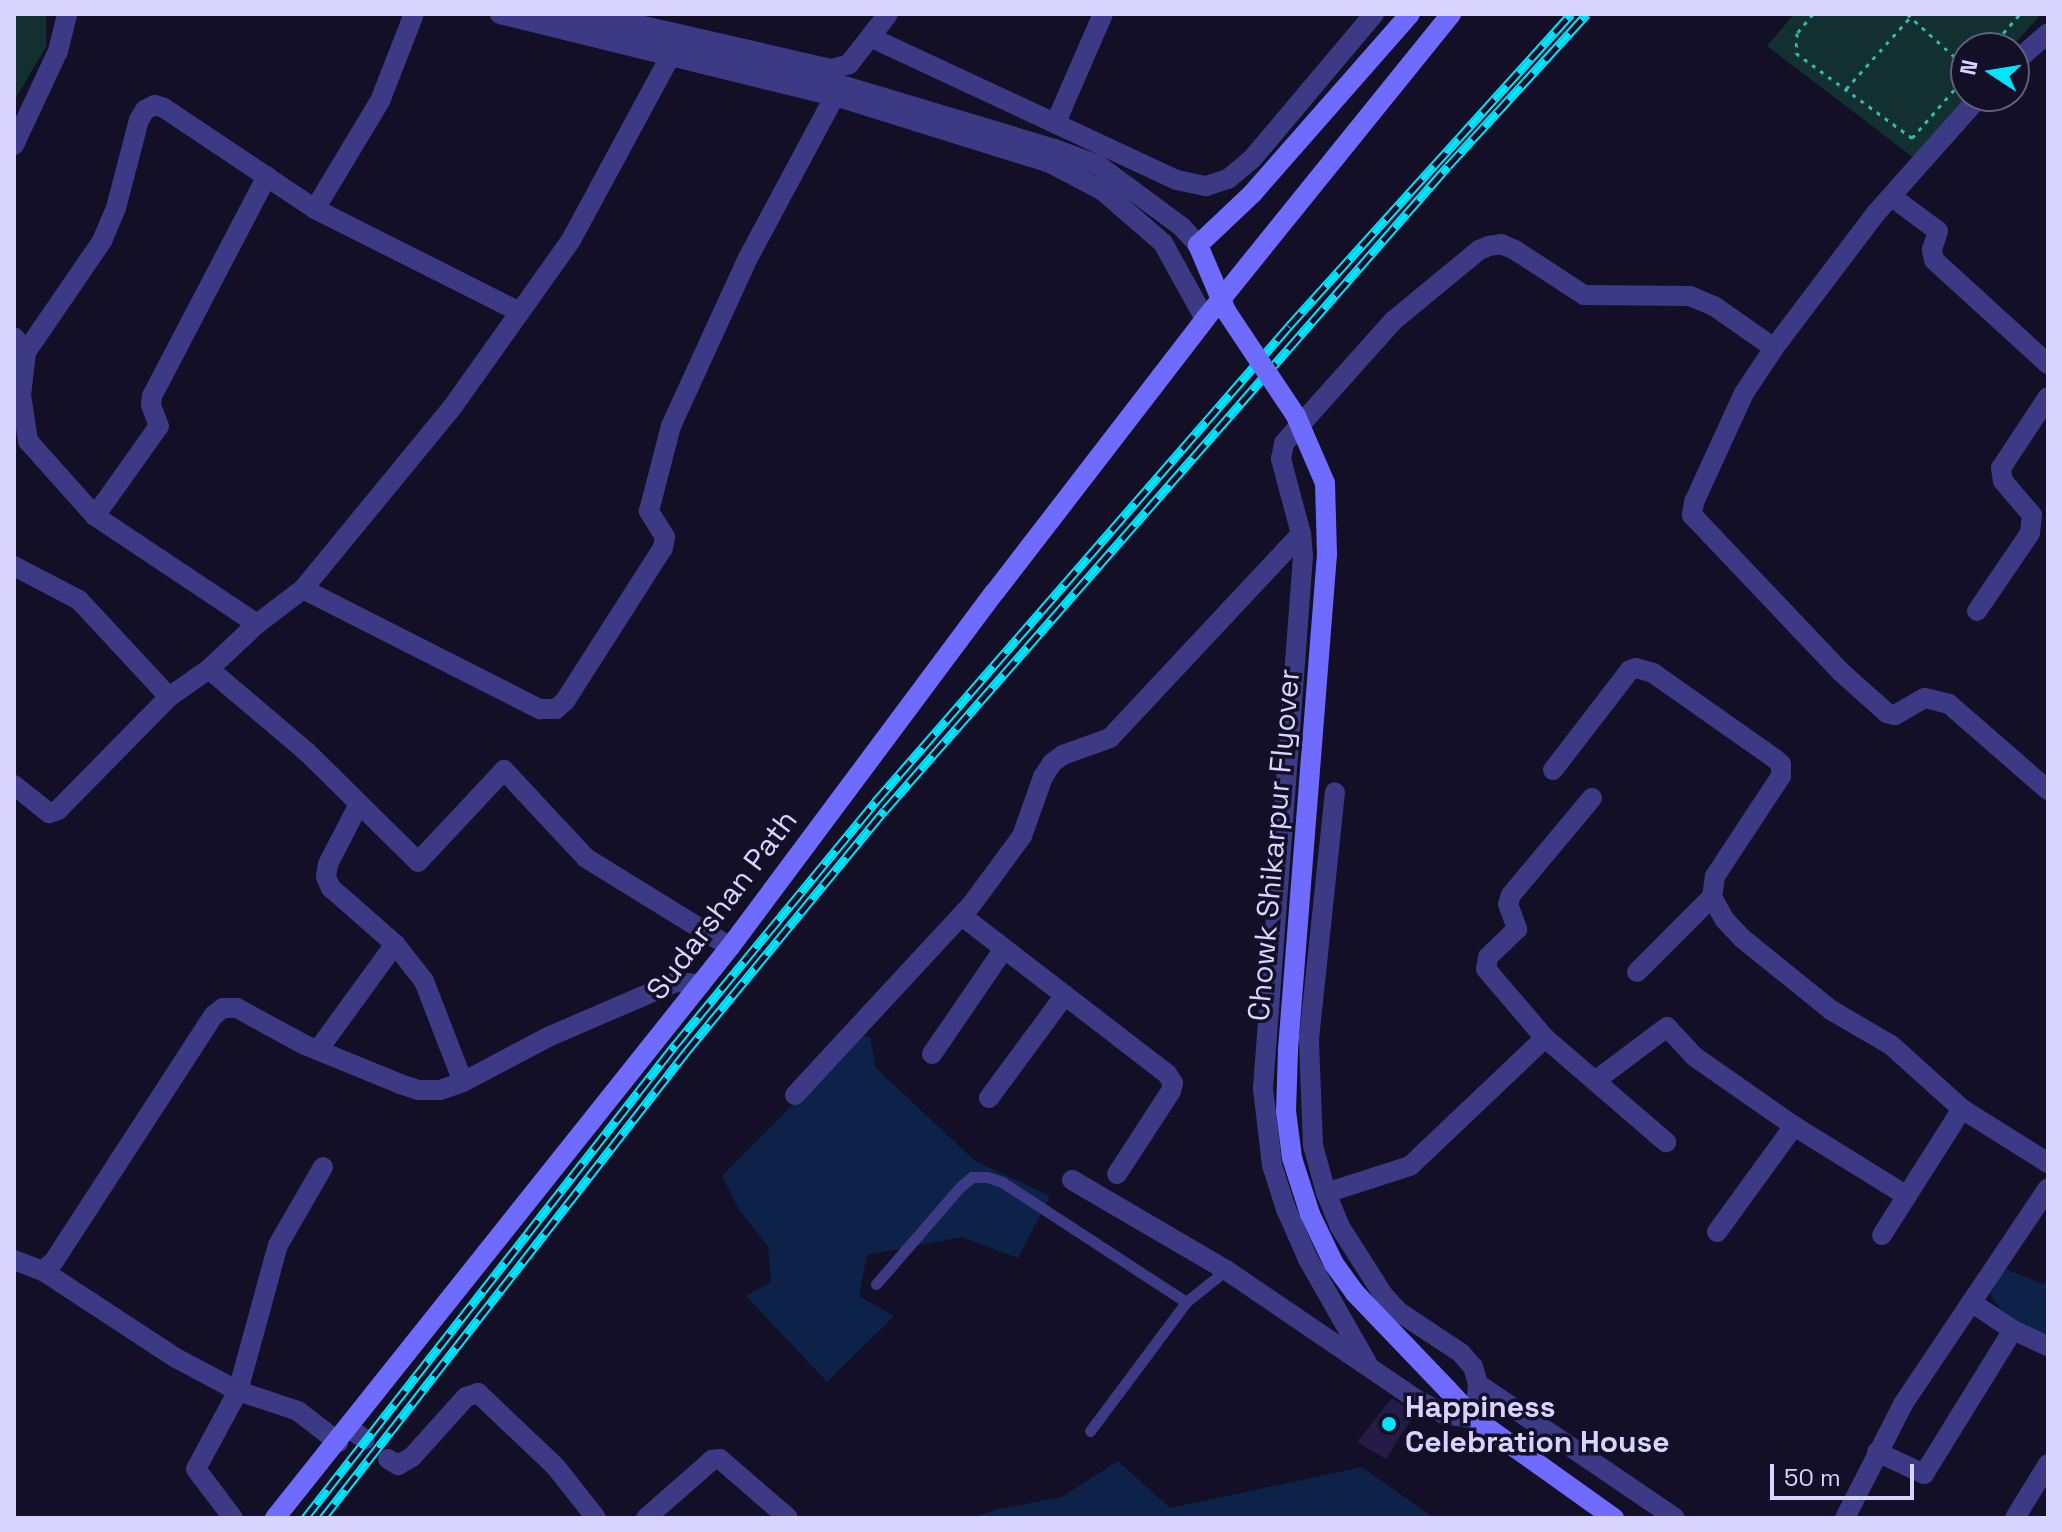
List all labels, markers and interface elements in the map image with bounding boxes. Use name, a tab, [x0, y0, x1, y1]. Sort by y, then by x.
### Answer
north arrow	[1950, 32, 2030, 112]
text: N	[1953, 57, 1984, 78]
street label: Chowk Shikarpur Flyover	[1241, 667, 1307, 1023]
street label: Sudarshan Path	[639, 803, 805, 1007]
place label: Happiness Celebration House	[1405, 1389, 1670, 1460]
marker: Happiness Celebration House	[1380, 1415, 1398, 1433]
scale bar	[1774, 1448, 1918, 1498]
text: 50 m	[1784, 1462, 1841, 1493]

